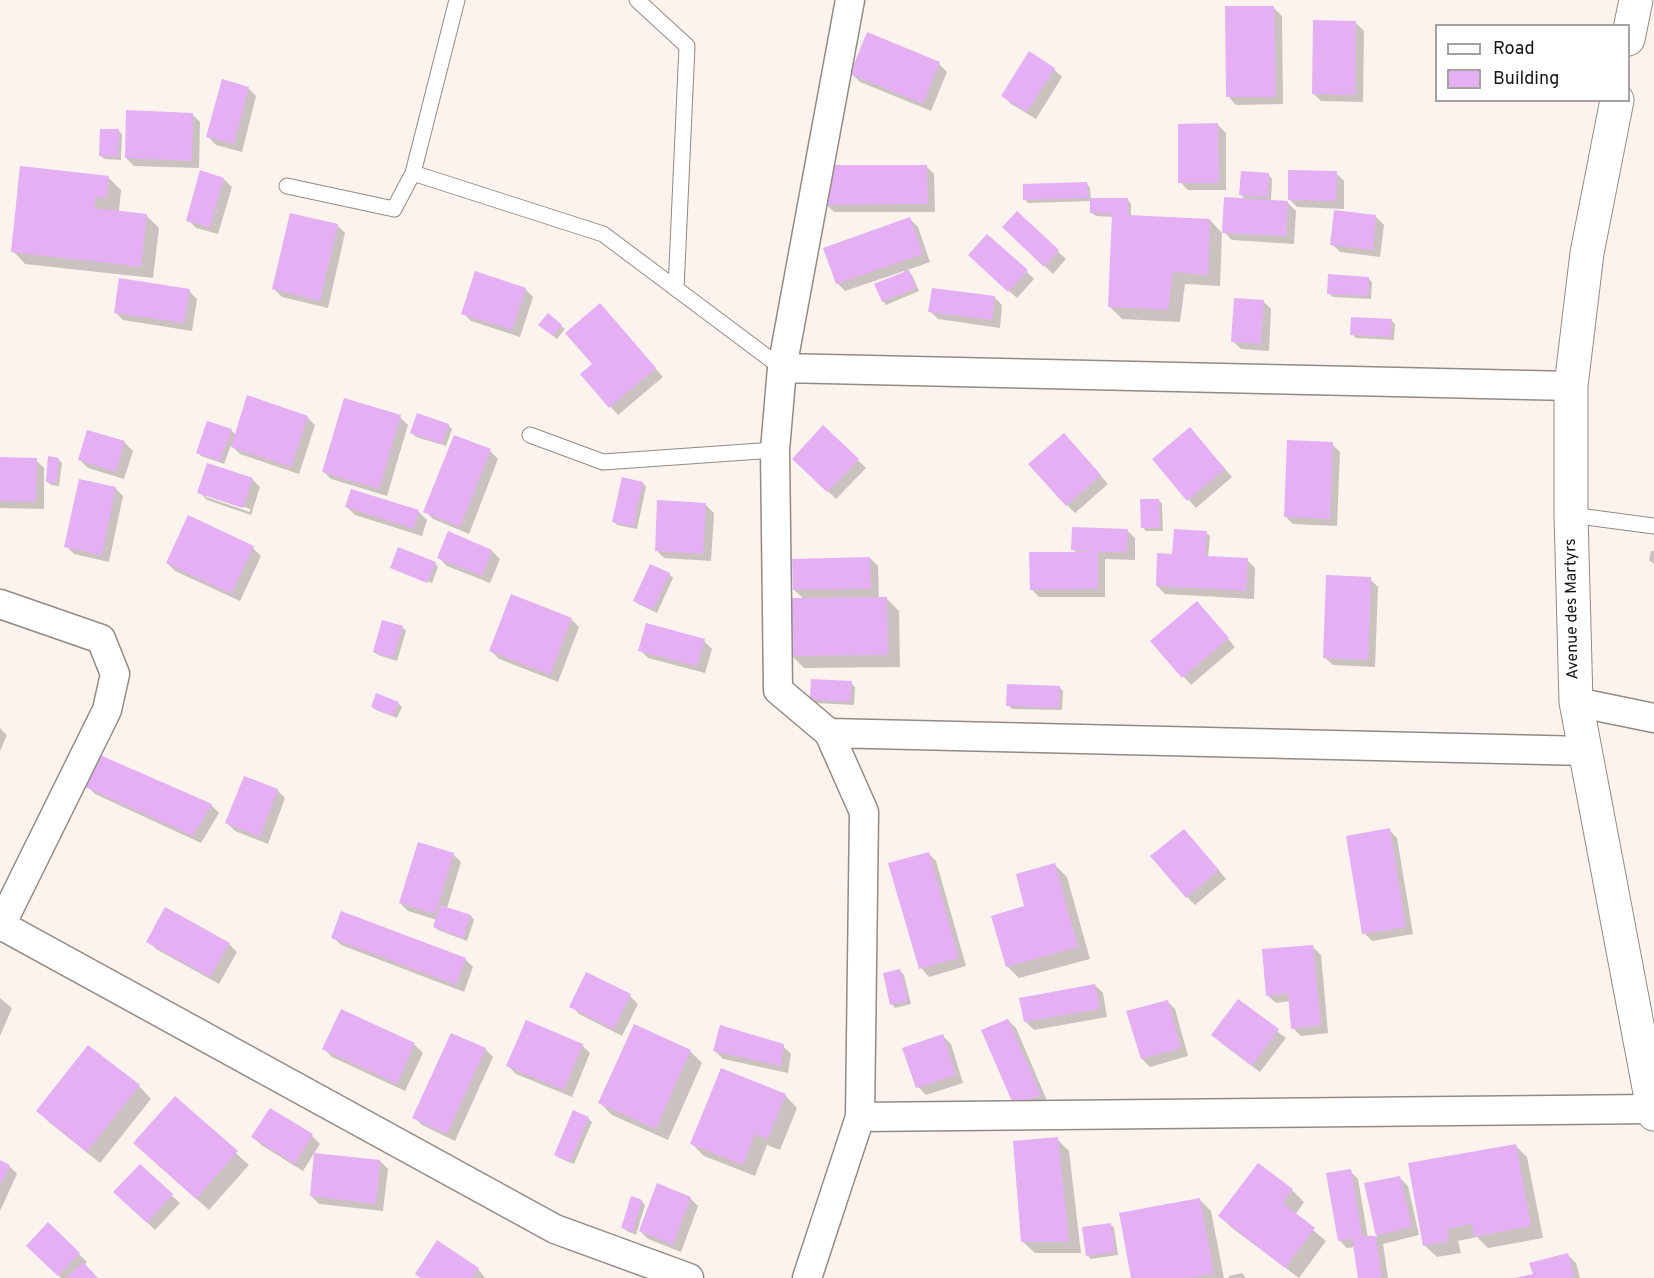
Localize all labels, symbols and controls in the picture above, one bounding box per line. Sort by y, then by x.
legend [1435,24,1630,102]
text: Road [1493,38,1535,61]
text: Building [1493,68,1559,91]
street label: Avenue des Martyrs [1562,538,1584,680]

